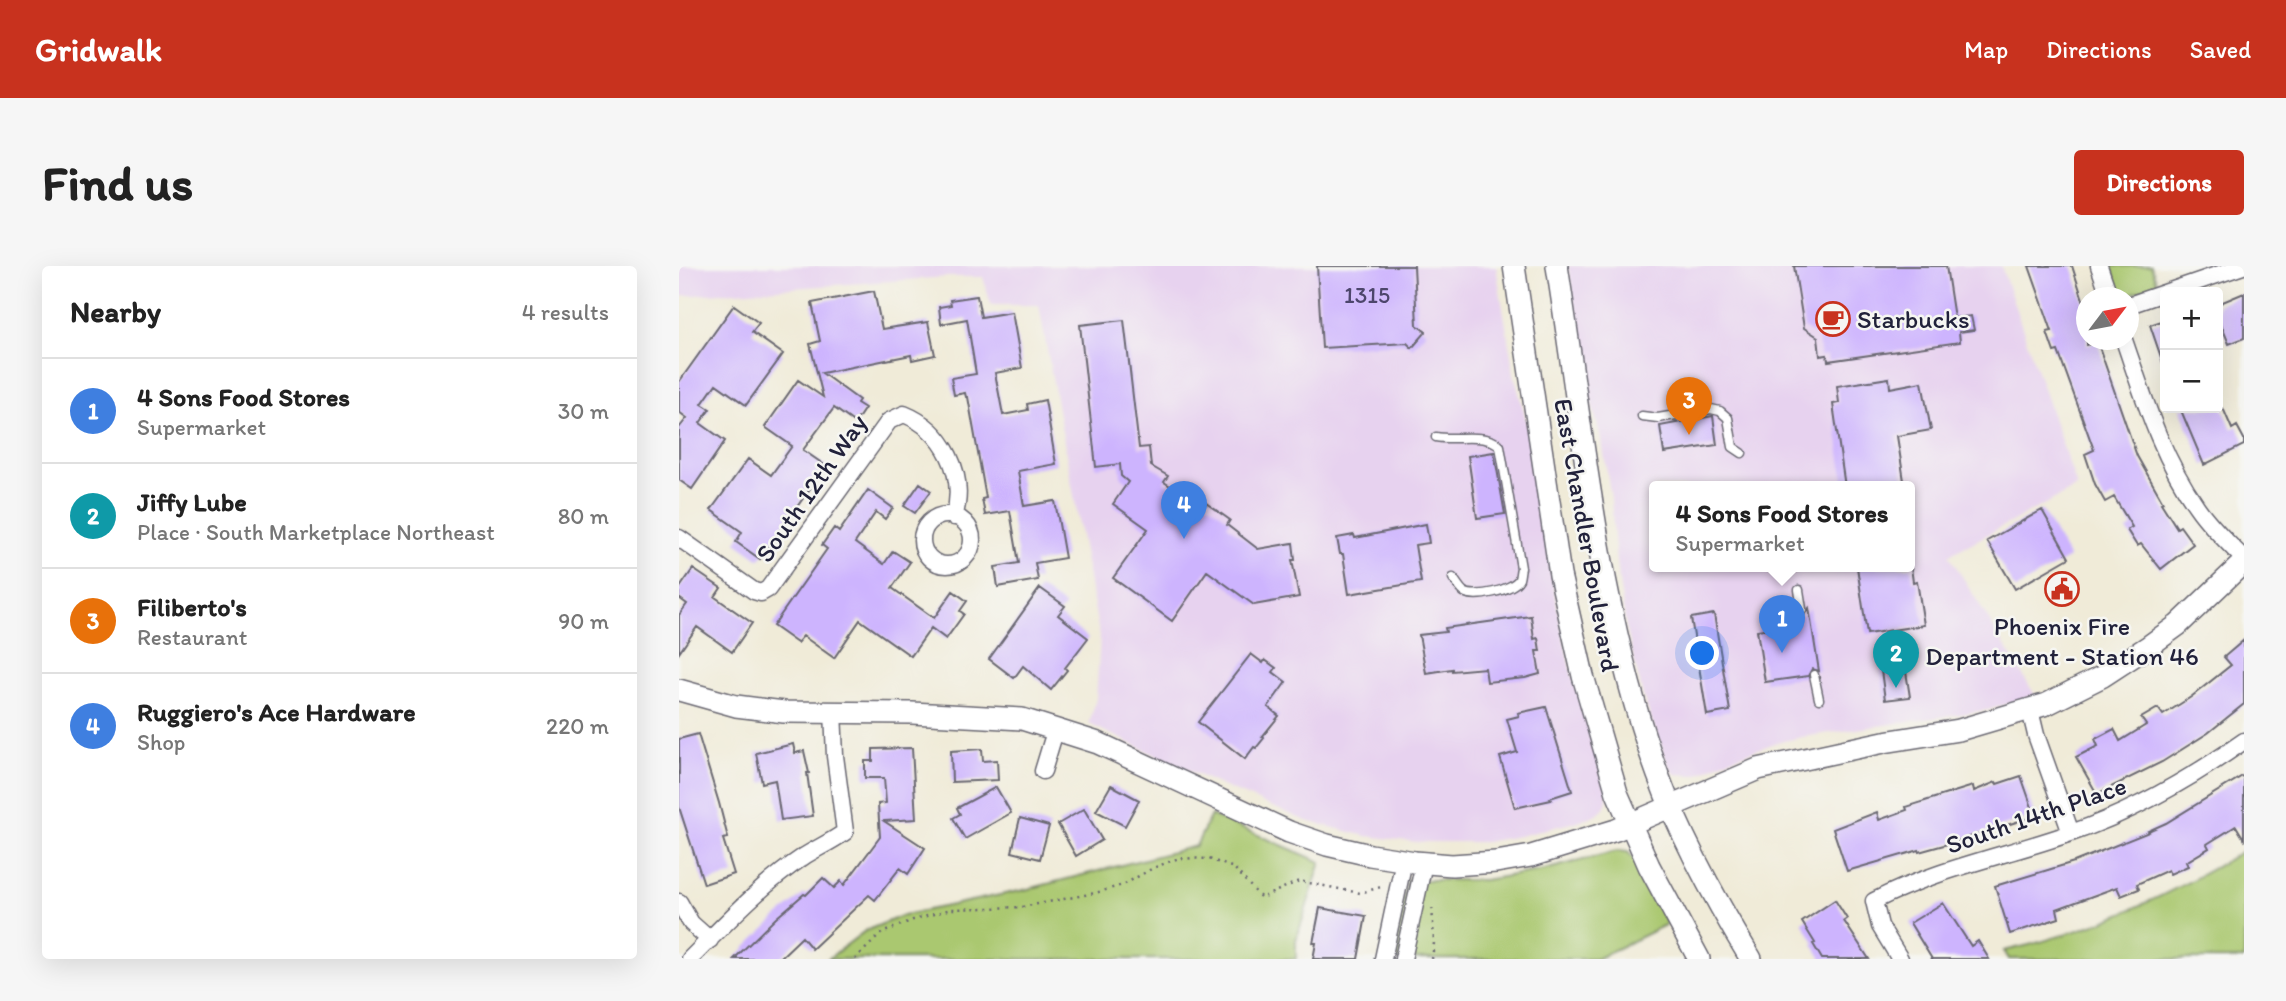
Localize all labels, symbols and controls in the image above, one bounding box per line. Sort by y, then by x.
text: Gridwalk [35,30,162,69]
text: Map [1964,35,2008,64]
text: Directions [2046,35,2152,64]
text: Saved [2190,35,2251,64]
button: Directions [2074,150,2244,215]
text: Find us [42,153,193,212]
house number: 1315 [1344,281,1390,309]
north arrow [2076,287,2139,350]
map controls [2160,287,2223,413]
button: + [2160,287,2223,350]
text: Nearby [70,293,161,330]
text: 4 results [522,298,609,326]
cafe icon: Starbucks [1814,300,1852,338]
place label: Starbucks [1857,303,1970,335]
button: − [2160,350,2223,413]
pin: 3 [1666,377,1712,435]
text: 4 Sons Food Stores [137,381,350,413]
street label: East Chandler Boulevard [1547,396,1627,674]
text: 1 [88,397,98,425]
text: 30 m [558,397,609,425]
street label: South 12th Way [748,408,874,568]
text: Supermarket [137,413,266,441]
pin: 4 [1161,481,1207,539]
popup [1649,481,1915,572]
text: Jiffy Lube [137,486,247,518]
text: 4 Sons Food Stores [1676,497,1888,529]
text: 2 [87,502,99,530]
text: 80 m [558,502,609,530]
text: Place · South Marketplace Northeast [137,518,495,546]
text: Supermarket [1676,529,1805,557]
public building icon: Phoenix Fire Department - Station 46 [2043,570,2081,608]
text: Filiberto's [137,591,247,623]
pin: 1 [1759,595,1805,653]
text: 3 [87,607,99,635]
text: 90 m [558,607,609,635]
place label: Phoenix Fire Department - Station 46 [1925,610,2199,672]
text: Restaurant [137,623,247,651]
pin: 2 [1873,630,1919,688]
your location [1685,636,1719,670]
text: Ruggiero's Ace Hardware [137,696,416,728]
text: 4 [86,712,100,740]
text: 220 m [546,712,609,740]
text: Shop [137,728,185,756]
street label: South 14th Place [1942,769,2130,861]

